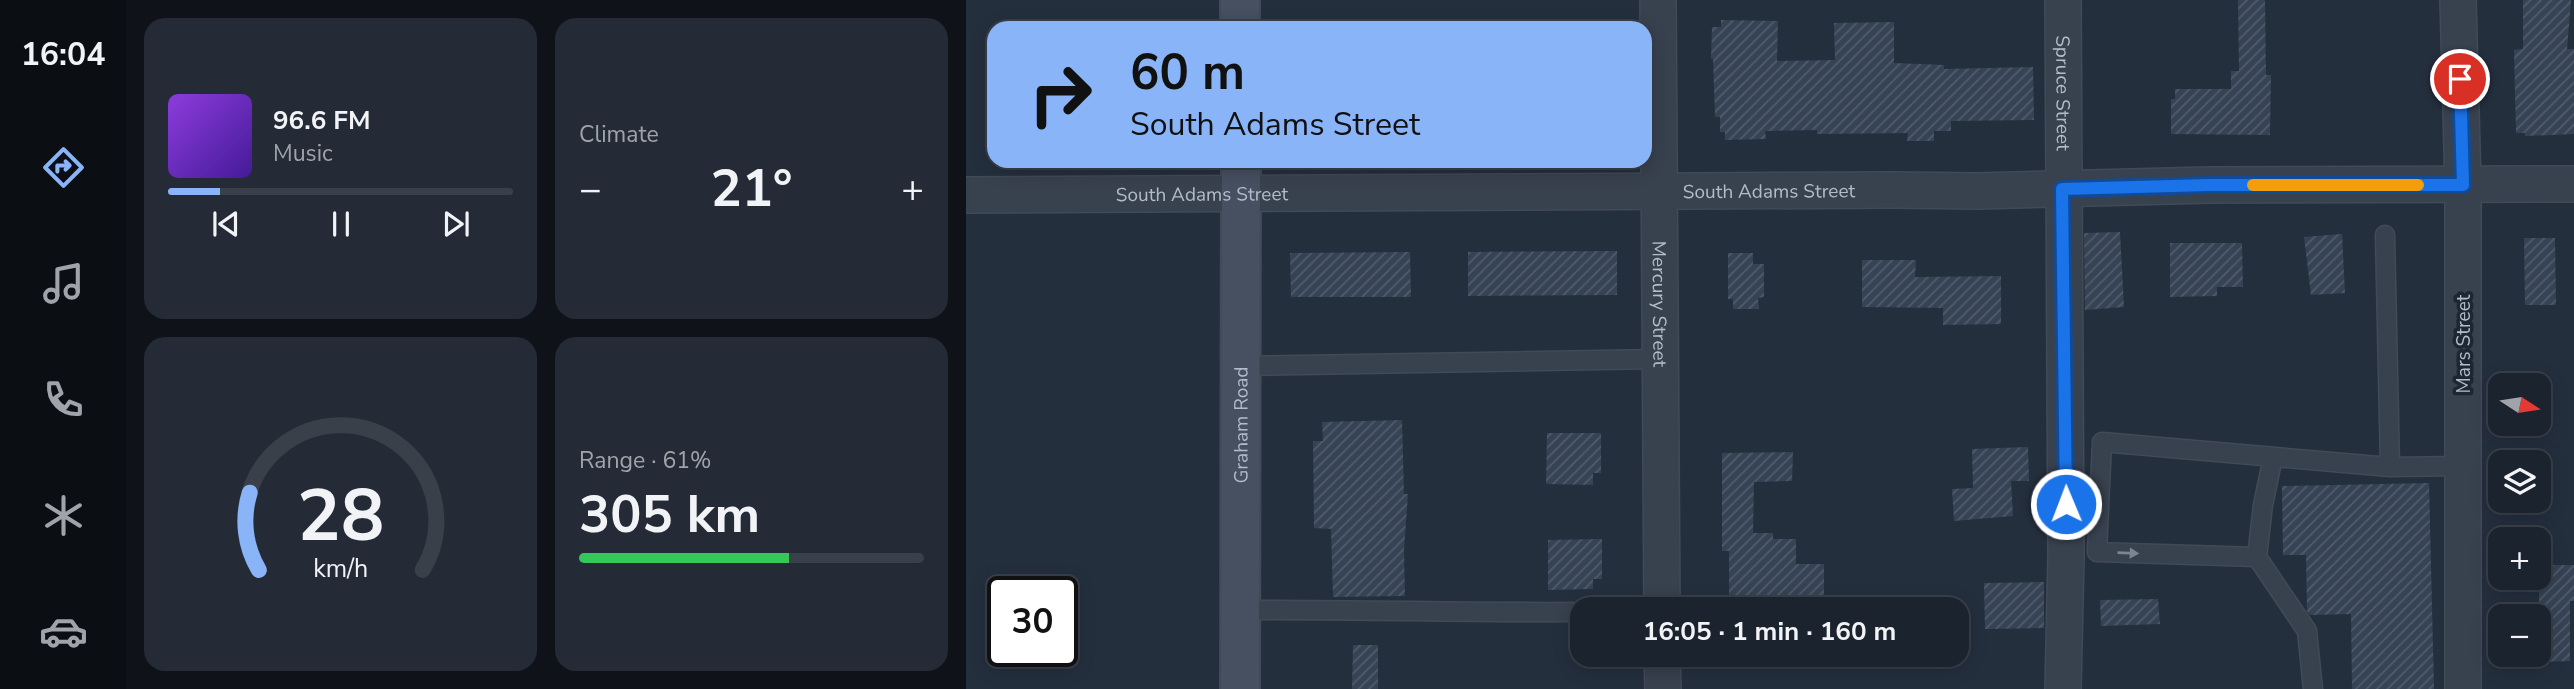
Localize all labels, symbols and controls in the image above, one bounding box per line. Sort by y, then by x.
text: 16:04 [21,33,105,76]
street label: Spruce Street [2049,35,2076,151]
text: 60 m [1130,39,1245,106]
icon: right [1015,49,1106,140]
pin [2430,49,2490,109]
icon: arrive [2441,60,2479,98]
text: 96.6 FM [273,103,370,138]
text: South Adams Street [1130,103,1420,146]
text: Climate [579,119,659,150]
text: Music [273,138,333,169]
icon: directions [39,143,88,192]
text: 21° [710,153,793,224]
text: − [579,164,602,215]
text: + [901,164,924,215]
street label: South Adams Street [1683,178,1856,205]
street label: South Adams Street [1116,181,1289,208]
icon: previous [207,205,245,243]
icon: pause [322,205,360,243]
icon: next [437,205,475,243]
street label: Mercury Street [1646,241,1672,368]
icon: music [39,259,88,308]
street label: Mars Street [2451,294,2477,393]
street label: Graham Road [1228,367,1255,483]
north arrow [2488,373,2552,436]
map controls [2488,373,2551,667]
icon: phone [39,375,88,424]
text: Range · 61% [579,445,711,476]
button: layers [2488,450,2551,513]
text: 28 [297,466,384,566]
position arrow [2029,467,2103,541]
text: 305 km [579,479,760,550]
icon: climate [39,491,88,540]
button: + [2488,527,2551,590]
one-way arrow [2117,548,2139,559]
text: km/h [313,552,368,586]
speed limit sign: 30 [987,576,1078,667]
button: − [2488,604,2551,667]
icon: car [39,607,88,656]
text: 16:05 · 1 min · 160 m [1643,614,1896,649]

